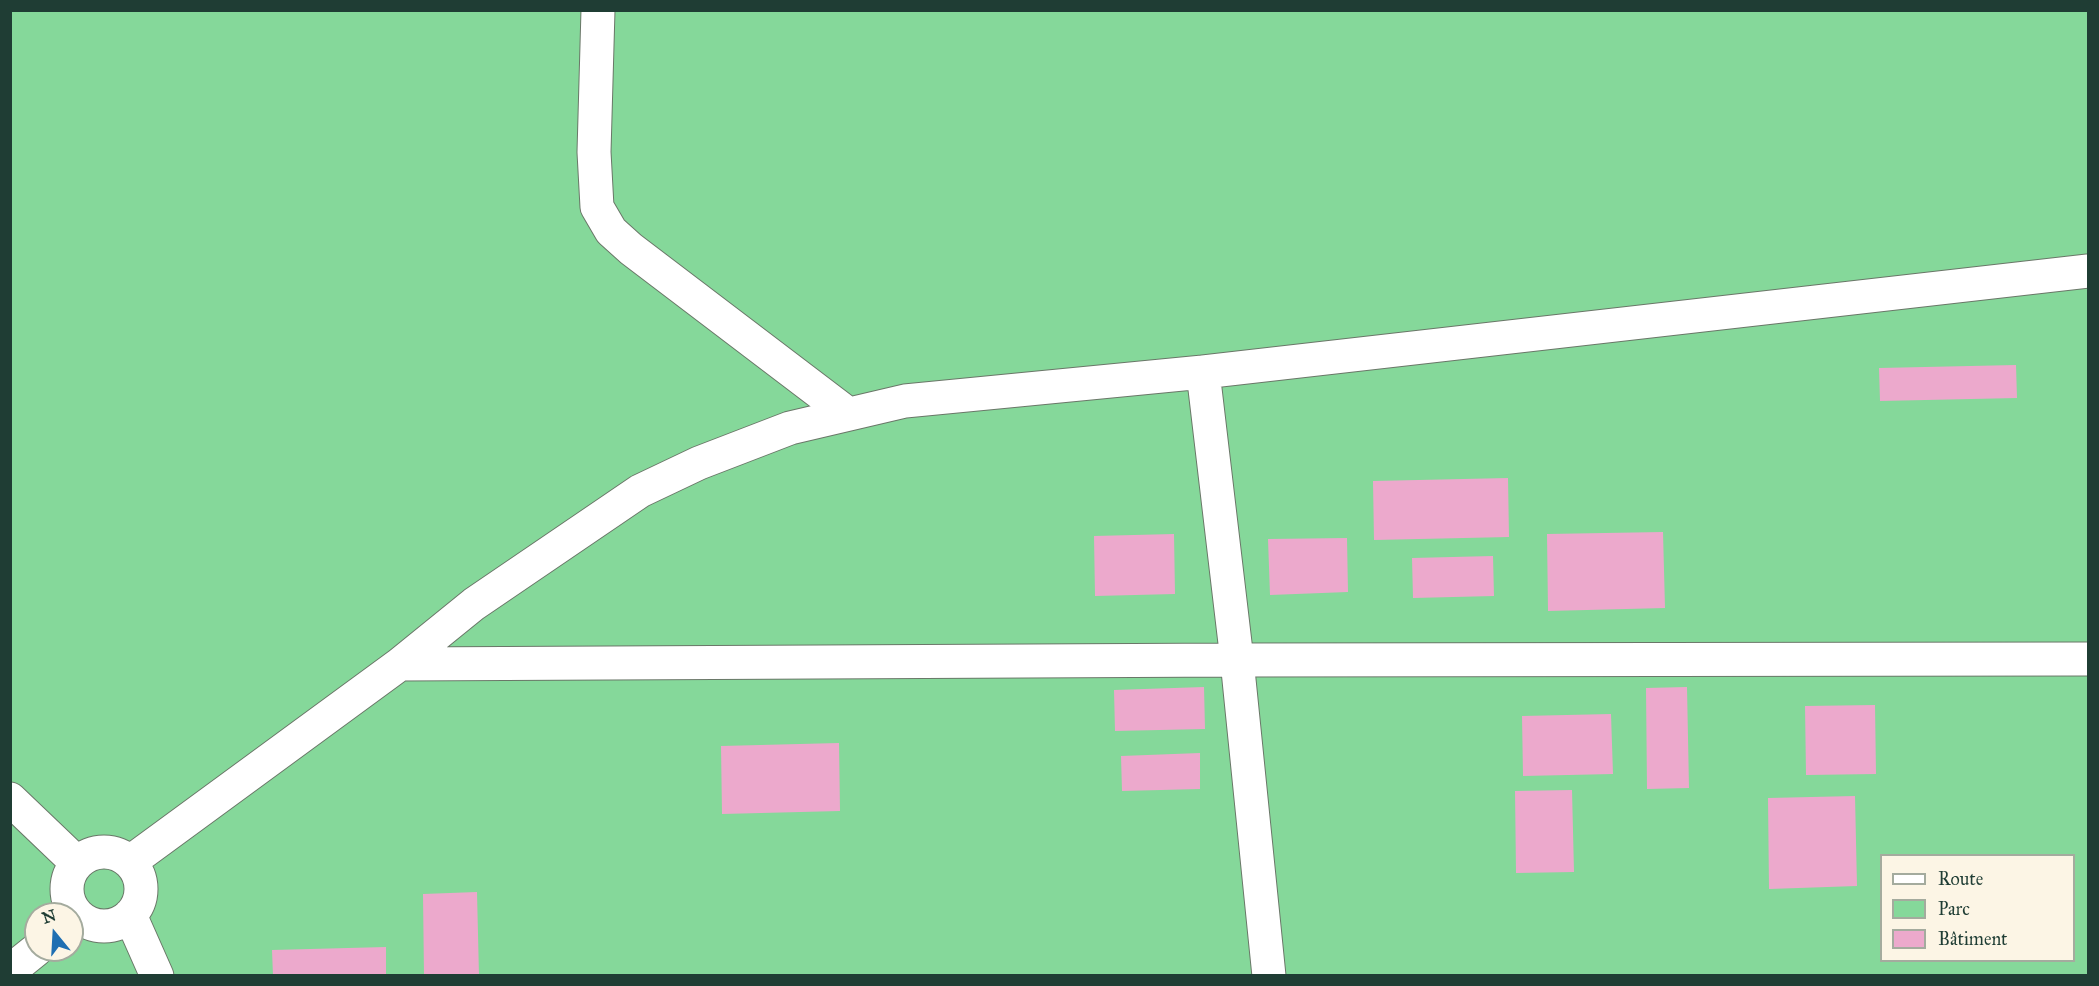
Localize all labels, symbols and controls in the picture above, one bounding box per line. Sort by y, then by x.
legend [1880,854,2075,962]
text: Route [1938,868,1983,890]
text: Parc [1938,898,1970,920]
north arrow [24,902,84,962]
text: N [40,905,58,927]
text: Bâtiment [1938,928,2007,950]

